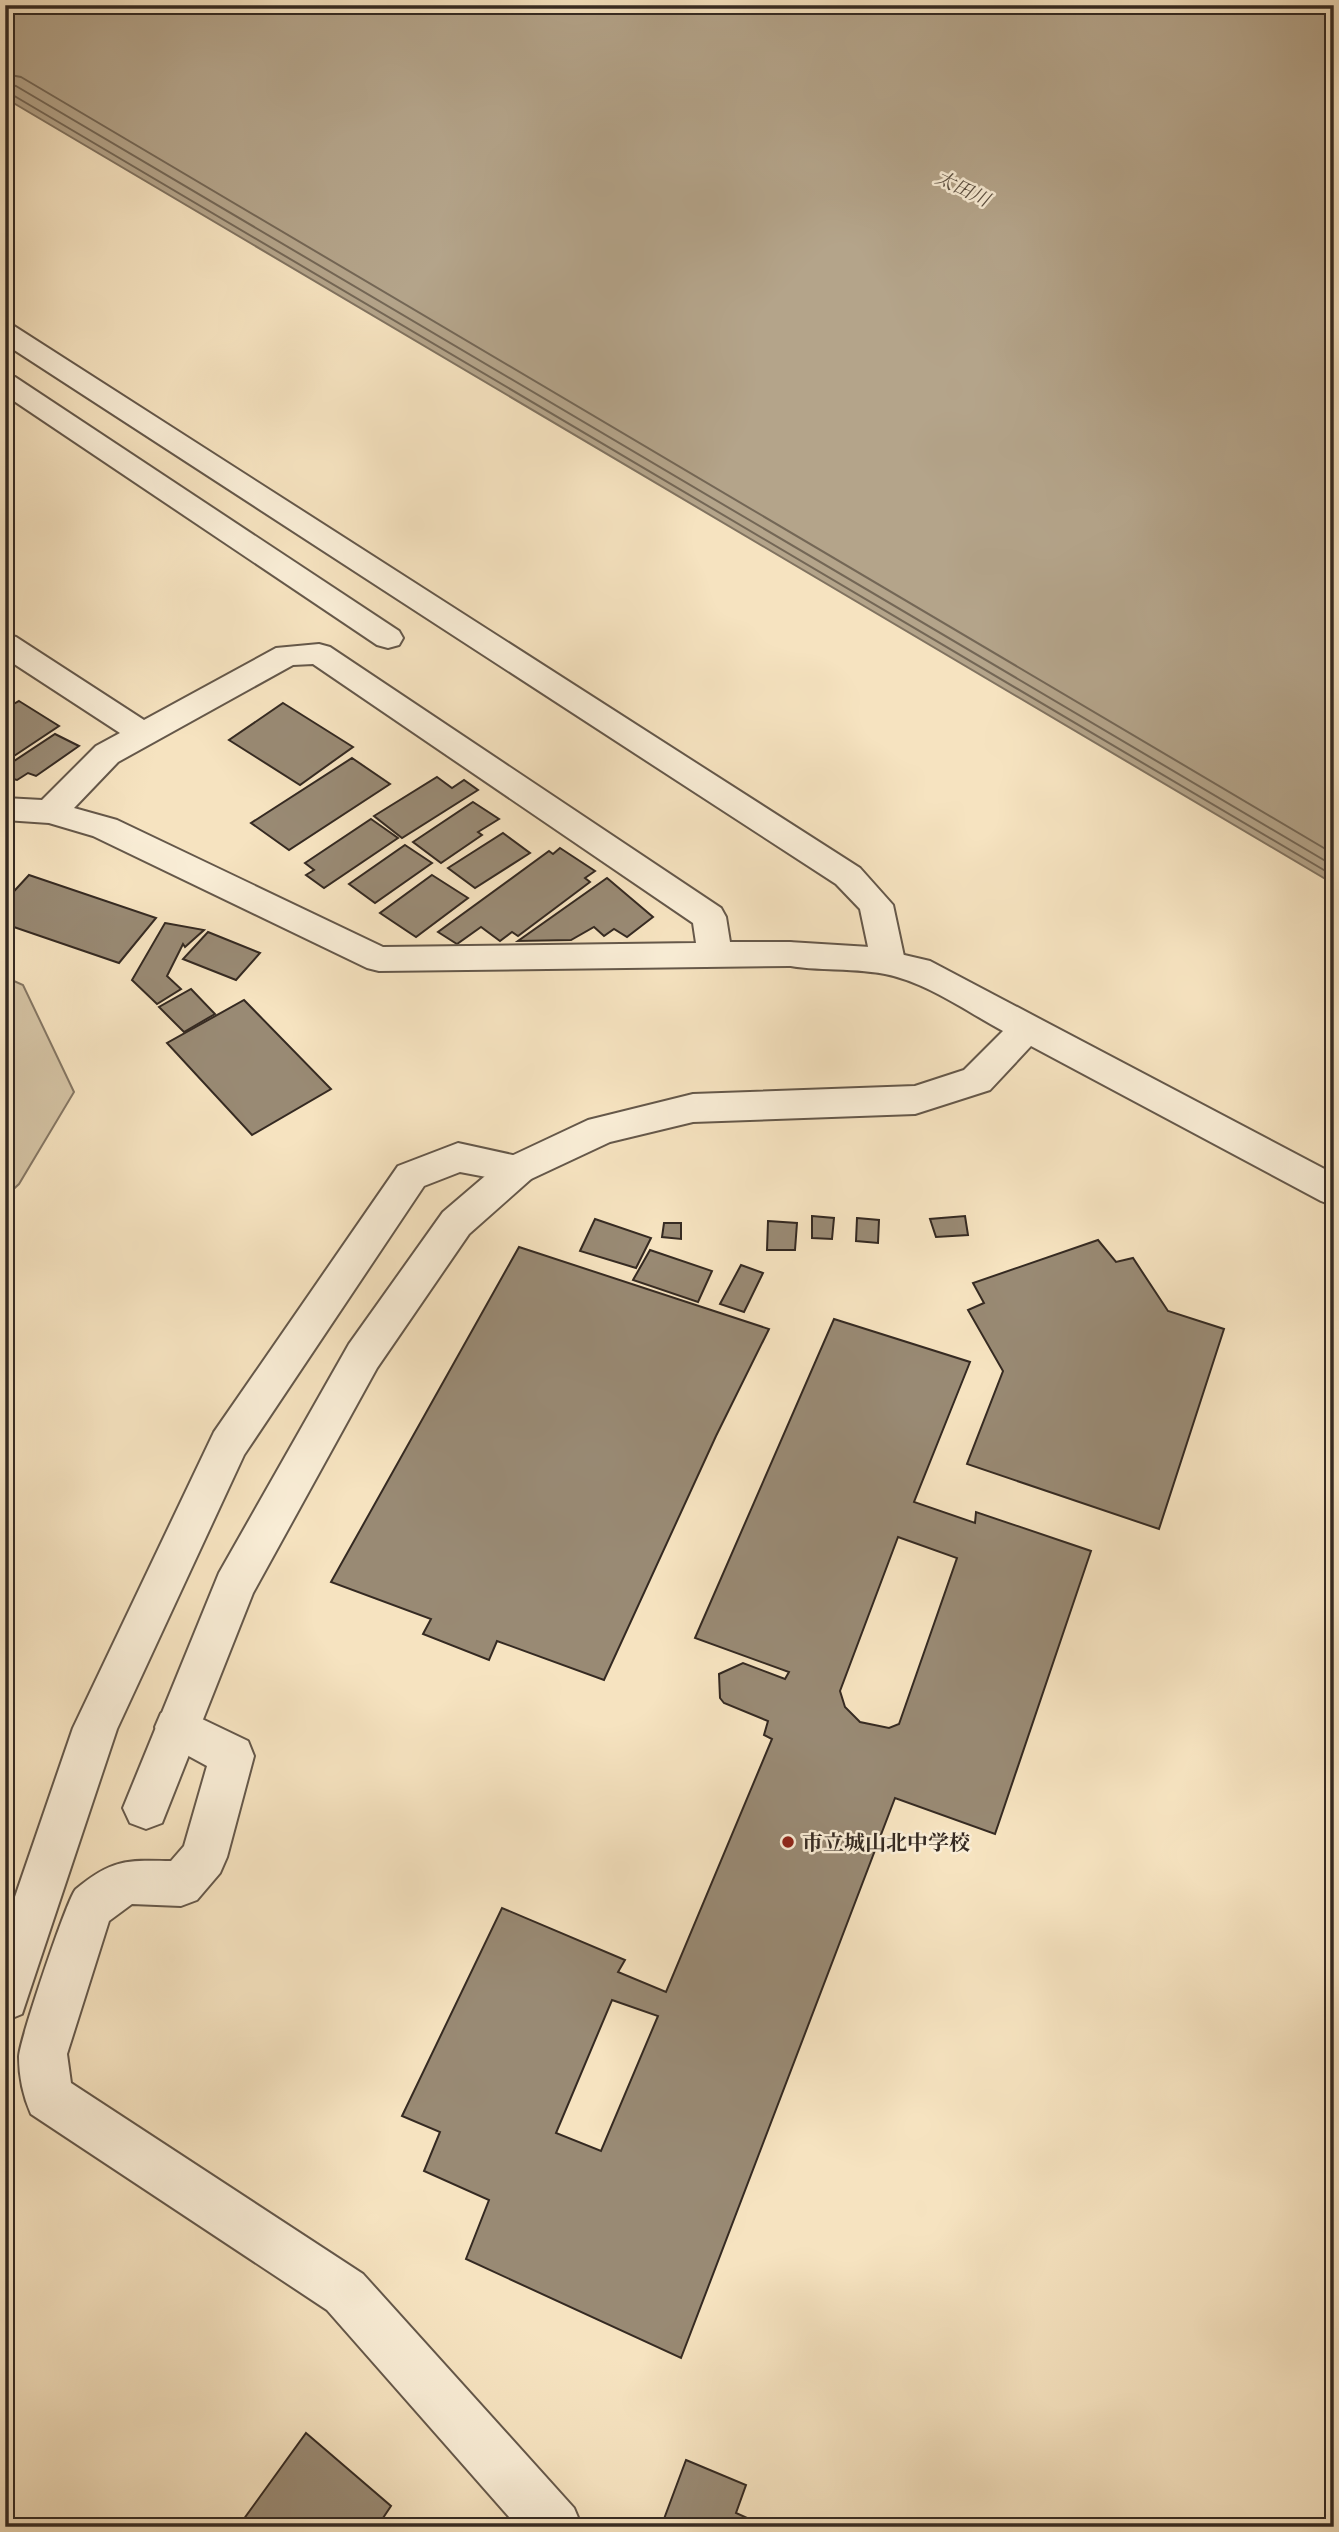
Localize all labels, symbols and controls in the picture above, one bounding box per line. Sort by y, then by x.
water label: 太田川 [931,163,997,214]
place label: 市立城山北中学校 [802,1827,970,1858]
marker: 市立城山北中学校 [780,1834,796,1850]

